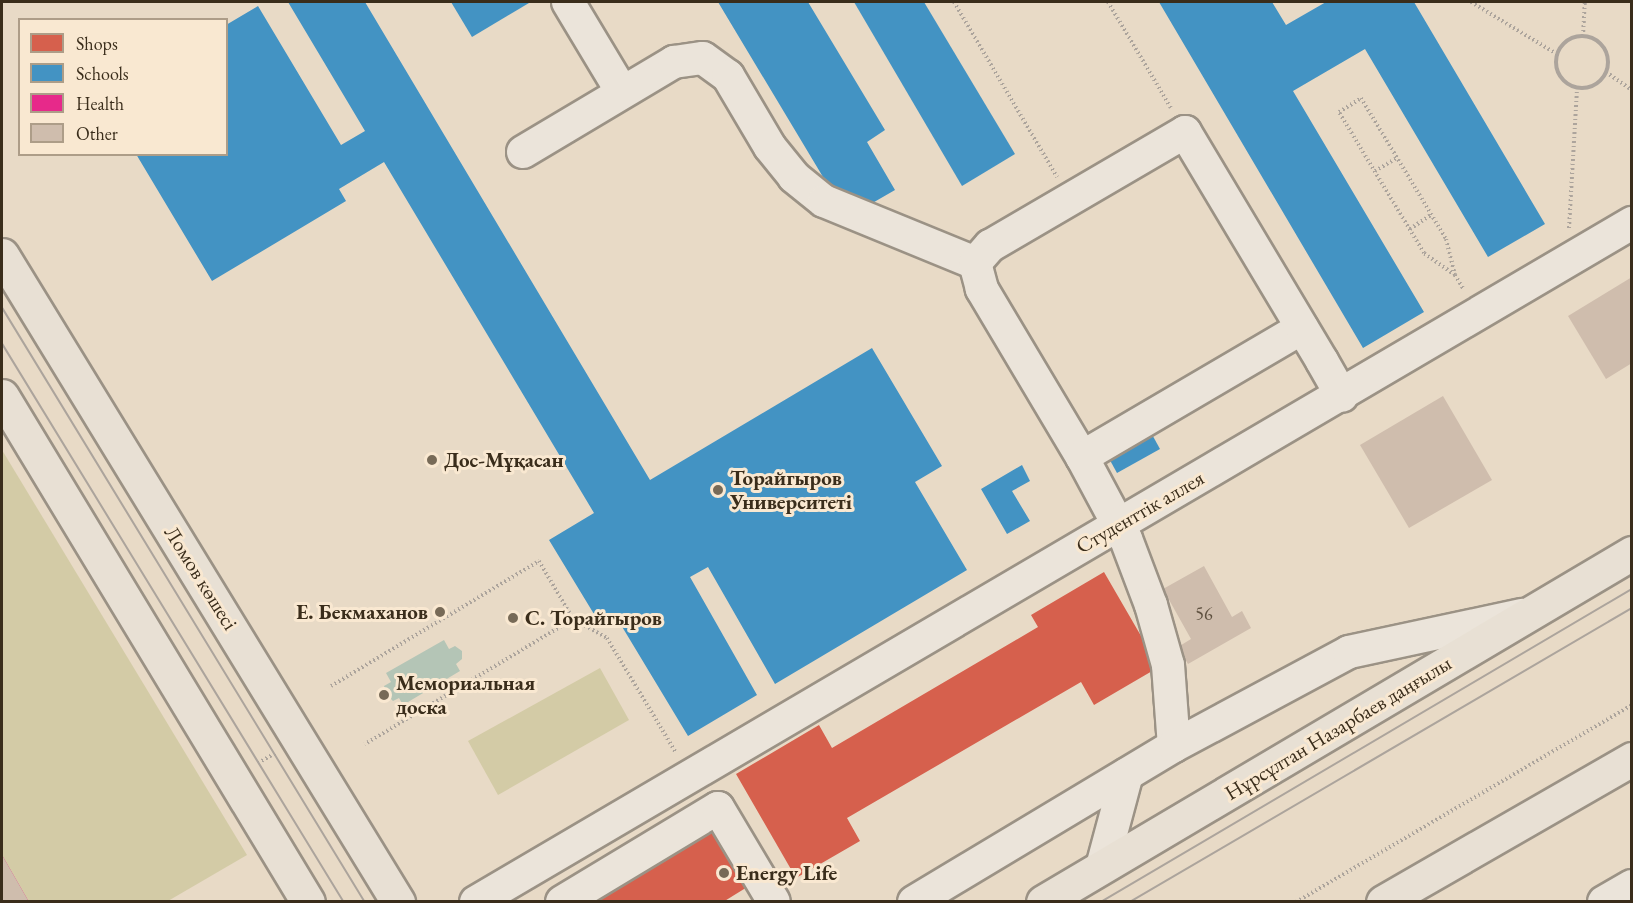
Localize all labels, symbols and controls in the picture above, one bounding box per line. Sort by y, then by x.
legend [18,18,228,156]
text: Shops [76,32,118,55]
text: Schools [76,62,129,85]
text: Health [76,92,124,115]
text: Other [76,122,118,145]
place label: Дос-Мұқасан [444,447,564,473]
marker: Дос-Мұқасан [425,453,439,467]
place label: Торайгыров Университеті [730,465,852,515]
street label: Студенттік аллея [1072,465,1208,559]
marker: Торайгыров Университеті [711,483,725,497]
street label: Ломов көшесі [159,521,243,635]
place label: Е. Бекмаханов [296,599,428,625]
house number: 56 [1195,603,1213,625]
marker: Е. Бекмаханов [433,605,447,619]
place label: С. Торайгыров [525,605,662,631]
marker: С. Торайгыров [506,611,520,625]
street label: Нұрсұлтан Назарбаев даңғылы [1220,650,1456,806]
place label: Мемориальная доска [396,670,535,720]
marker: Мемориальная доска [377,688,391,702]
place label: Energy Life [736,860,837,886]
marker: Energy Life [717,866,731,880]

